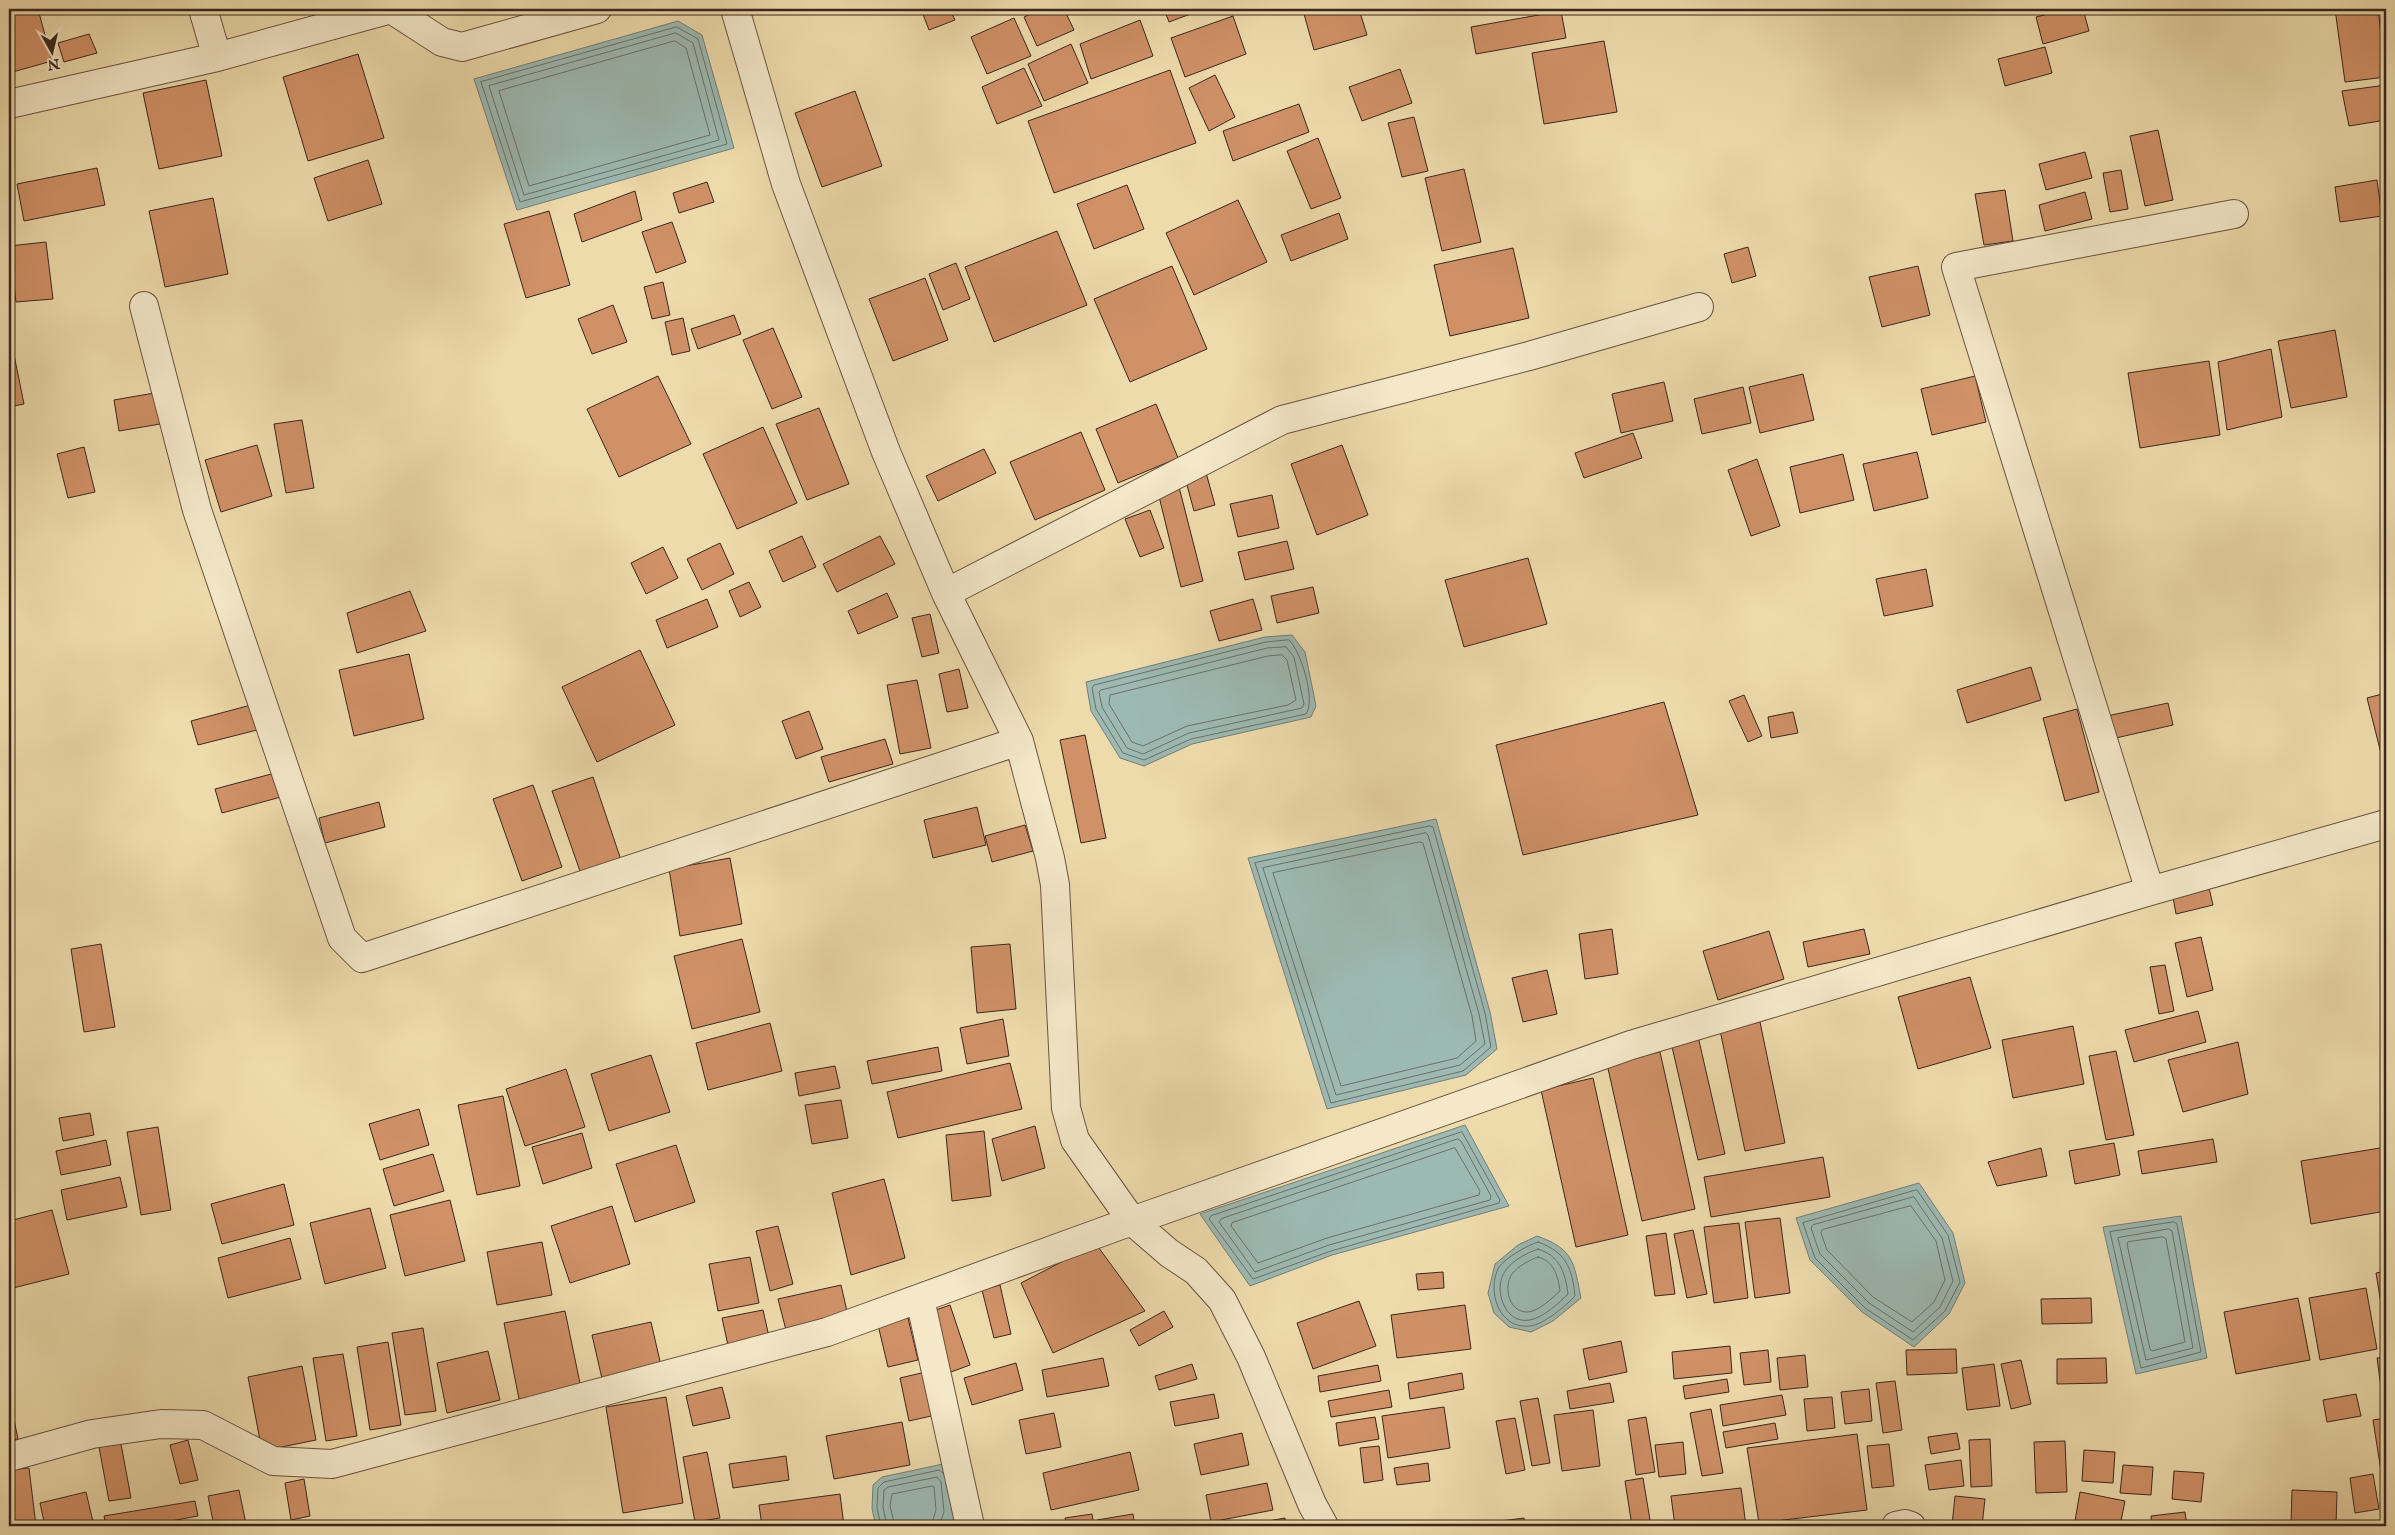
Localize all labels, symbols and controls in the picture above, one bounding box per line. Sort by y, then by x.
north arrow [28,28,78,78]
text: N [46,54,62,74]

